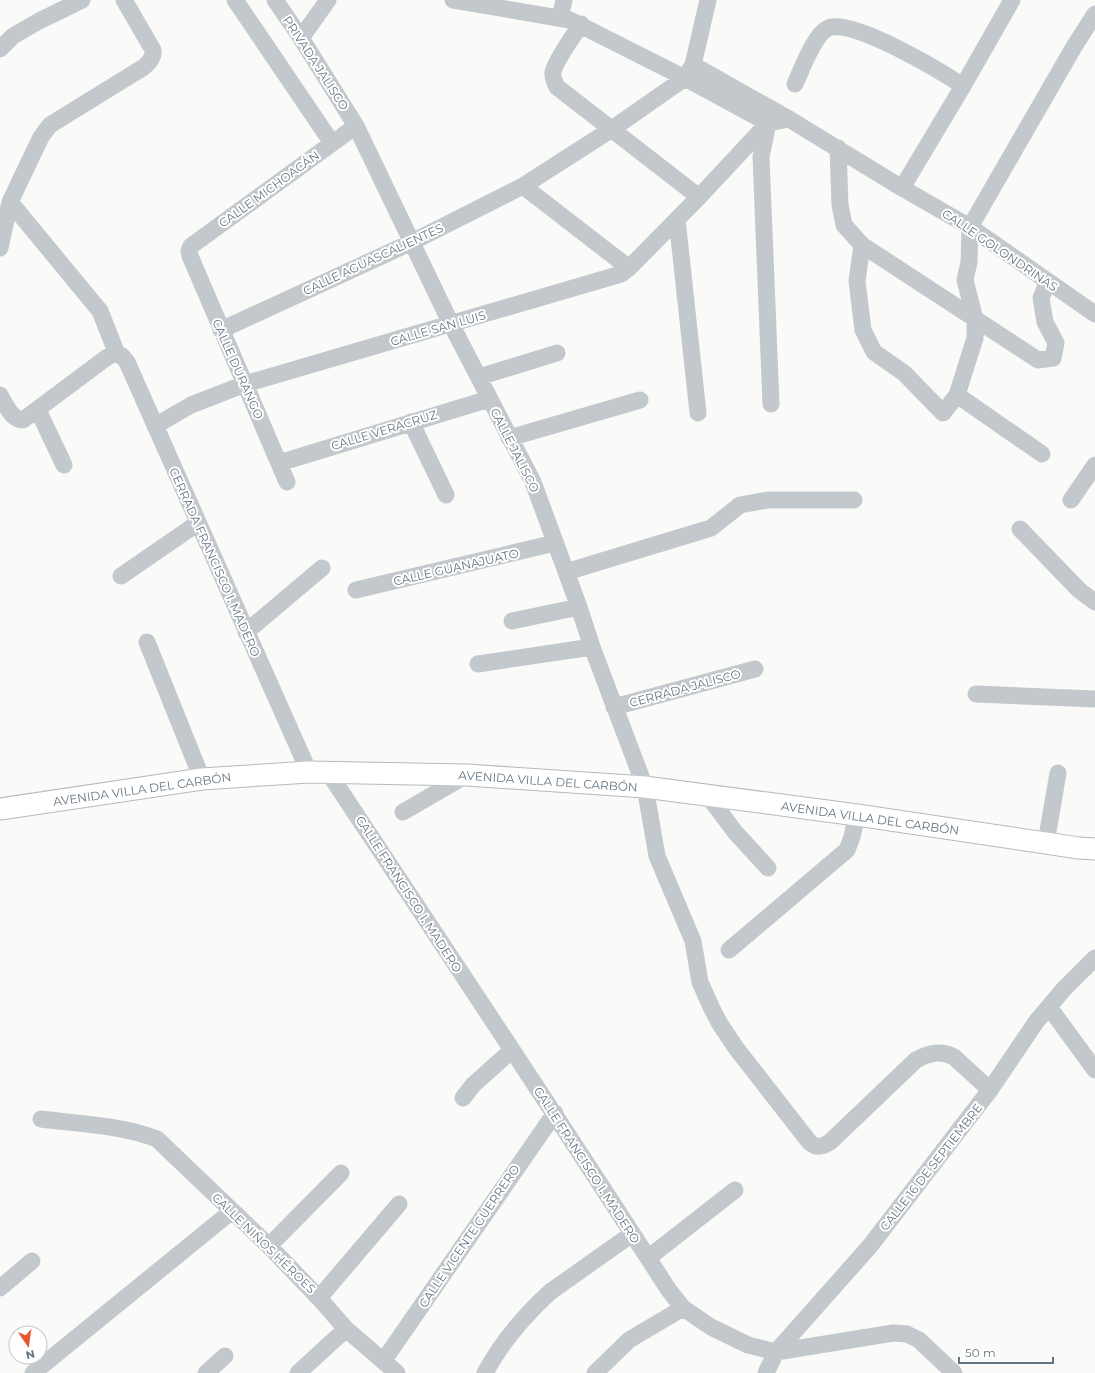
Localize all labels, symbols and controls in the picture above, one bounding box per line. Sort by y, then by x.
street label: PRIVADA JALISCO [280,13,352,113]
street label: CALLE MICHOACÁN [216,147,322,231]
street label: CALLE GOLONDRINAS [939,206,1061,294]
street label: CALLE AGUASCALIENTES [301,220,445,298]
street label: CALLE SAN LUIS [389,307,487,349]
street label: CALLE DURANGO [209,317,267,421]
street label: CALLE JALISCO [487,405,543,495]
street label: CALLE VERACRUZ [329,407,439,453]
street label: CERRADA FRANCISCO I. MADERO [166,465,264,659]
street label: CALLE GUANAJUATO [392,545,520,589]
street label: CERRADA JALISCO [628,666,742,710]
street label: AVENIDA VILLA DEL CARBÓN [458,767,638,795]
street label: AVENIDA VILLA DEL CARBÓN [52,769,232,809]
street label: AVENIDA VILLA DEL CARBÓN [780,798,960,838]
street label: CALLE FRANCISCO I. MADERO [353,813,465,975]
street label: CALLE FRANCISCO I. MADERO [531,1084,643,1246]
street label: CALLE 16 DE SEPTIEMBRE [877,1100,985,1234]
street label: CALLE VICENTE GUERRERO [415,1162,523,1310]
street label: CALLE NIÑOS HÉROES [209,1190,319,1296]
north arrow [8,1325,48,1365]
scale bar [959,1339,1053,1365]
text: 50 m [965,1345,996,1360]
text: N [24,1347,36,1363]

